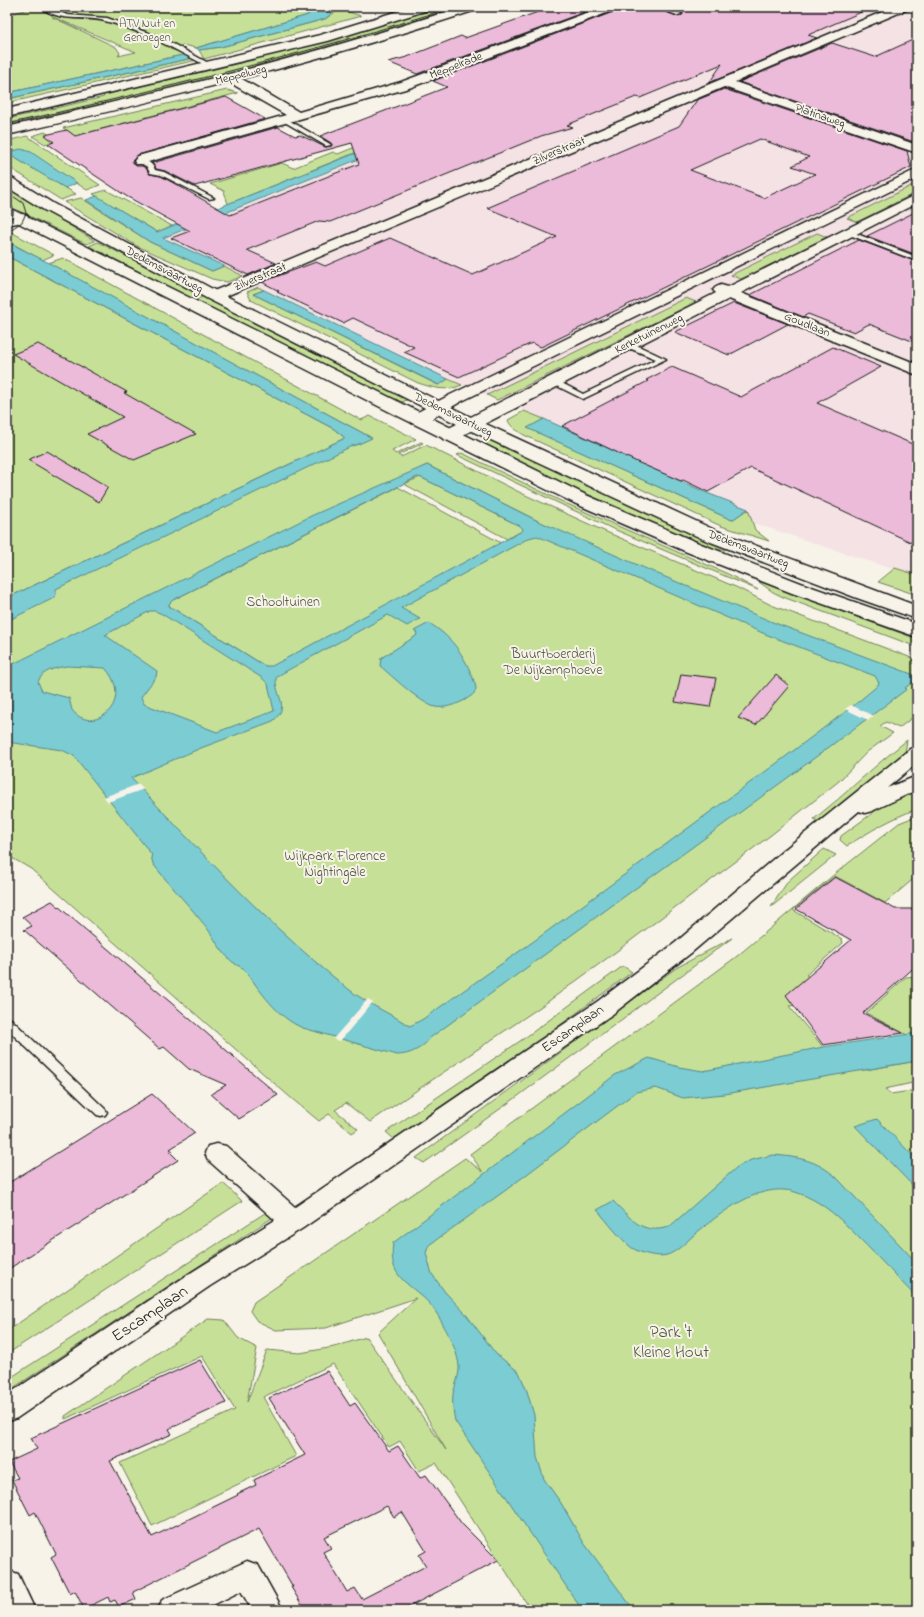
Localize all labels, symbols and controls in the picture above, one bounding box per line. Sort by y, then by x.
park label: ATV Nut en Genoegen [119,15,175,48]
street label: Meppelrade [427,47,486,84]
street label: Meppelweg [214,60,269,91]
street label: Platinaweg [792,99,847,134]
street label: Zilverstraat [530,132,588,170]
street label: Dedemsvaartweg [121,241,206,299]
street label: Zilverstraat [231,258,289,296]
street label: Goudlaan [781,308,833,342]
street label: Kerketuinenweg [612,309,687,360]
street label: Dedemsvaartweg [409,388,495,443]
street label: Dedemsvaartweg [703,525,791,574]
park label: Schooltuinen [246,592,320,613]
park label: Buurtboerderij De Nijkamphoeve [503,644,603,681]
park label: Wijkpark Florence Nightingale [285,846,386,884]
street label: Escamplaan [538,1000,609,1058]
street label: Escamplaan [107,1279,193,1349]
park label: Park 't Kleine Hout [633,1320,709,1365]

